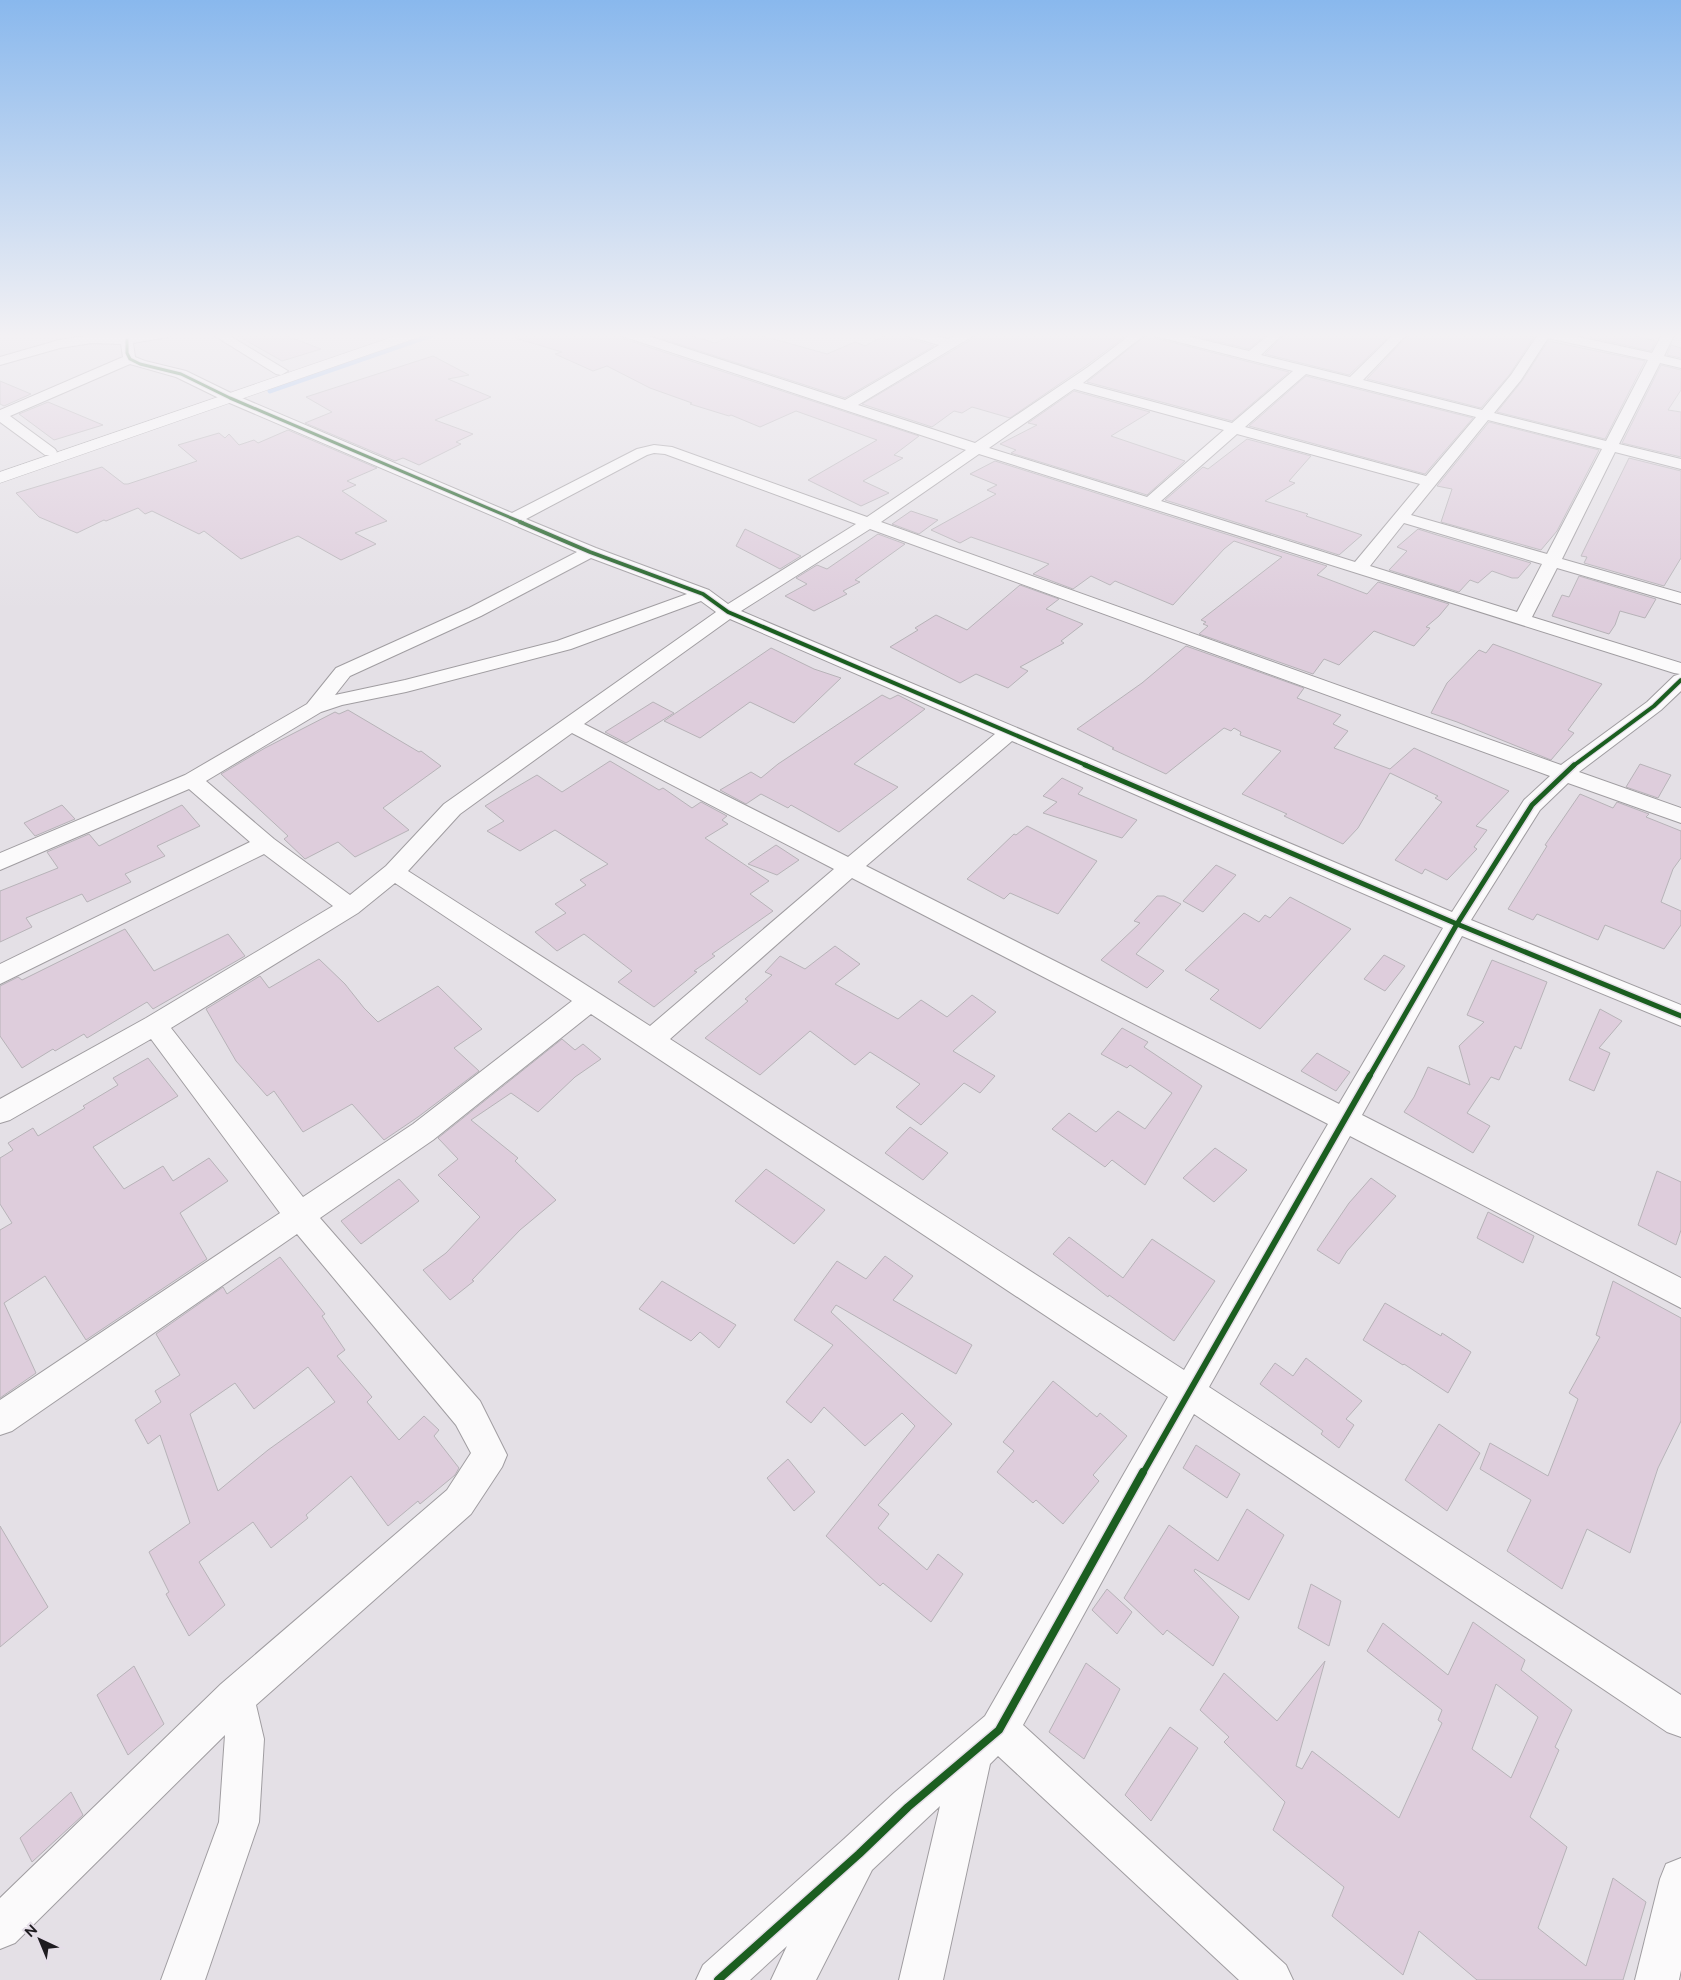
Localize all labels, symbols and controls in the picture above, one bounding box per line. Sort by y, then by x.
north arrow [15,1915,65,1965]
text: N [22,1921,40,1940]

